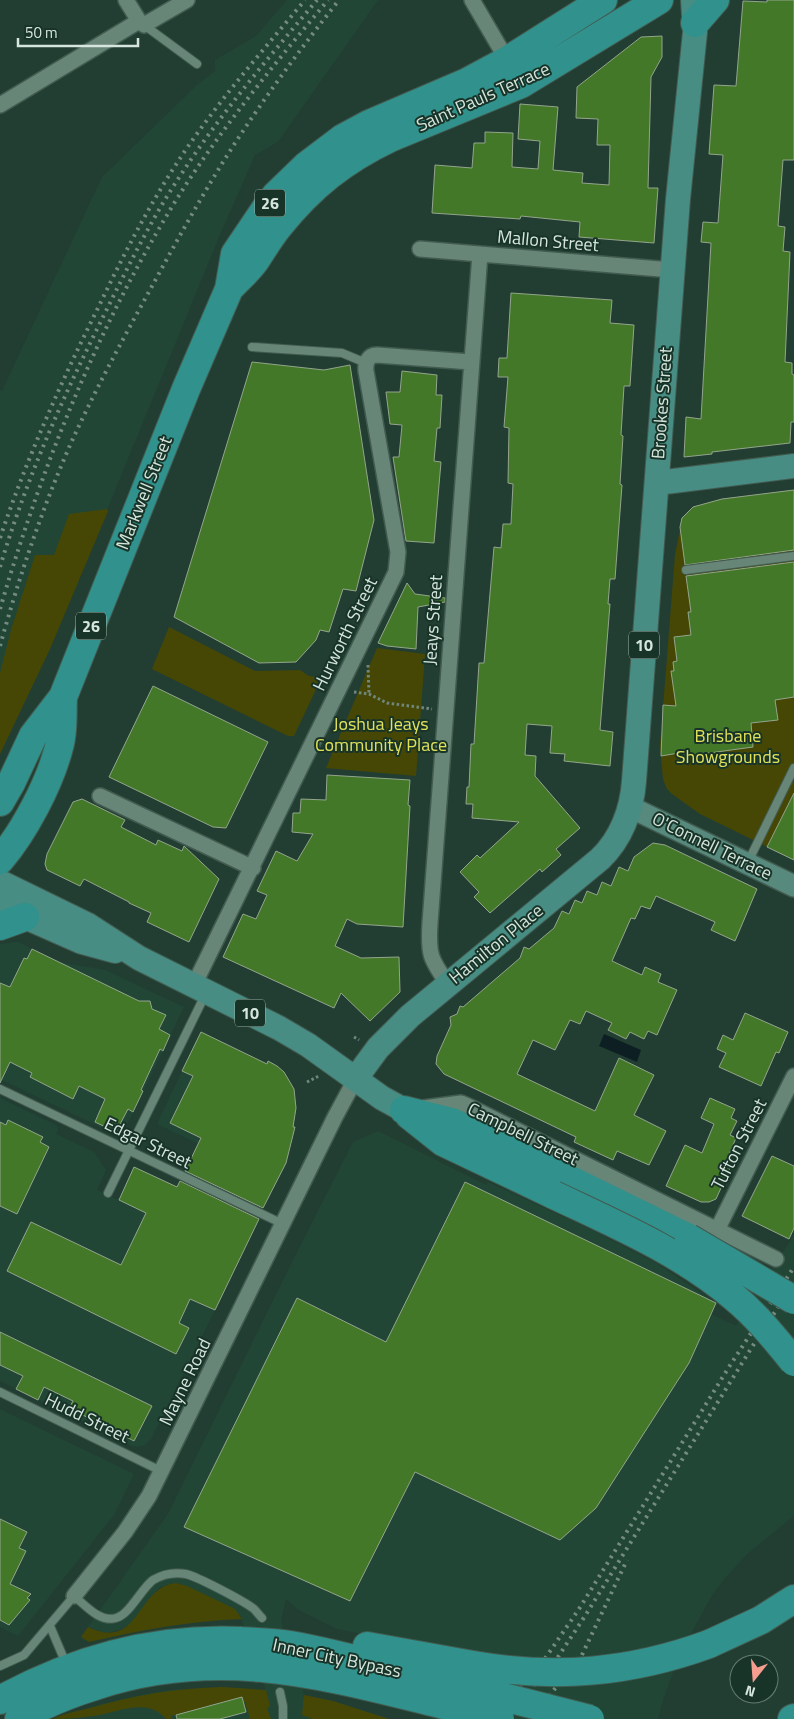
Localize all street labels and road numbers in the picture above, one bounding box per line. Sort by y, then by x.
street label: Saint Pauls Terrace [412,55,554,138]
road number: 26 [255,190,285,217]
street label: Mallon Street [496,223,601,258]
street label: Brookes Street [644,345,679,460]
street label: Markwell Street [108,431,179,554]
street label: Hurworth Street [305,572,384,695]
street label: Jeays Street [416,573,449,666]
road number: 26 [76,612,106,640]
road number: 10 [629,632,659,658]
street label: O'Connell Terrace [648,805,777,886]
street label: Hamilton Place [443,897,549,990]
road number: 10 [235,1000,265,1026]
street label: Tufton Street [704,1093,773,1194]
street label: Campbell Street [463,1095,584,1172]
street label: Edgar Street [100,1110,197,1176]
street label: Mayne Road [152,1333,217,1430]
street label: Hudd Street [40,1385,135,1450]
street label: Inner City Bypass [270,1631,404,1684]

